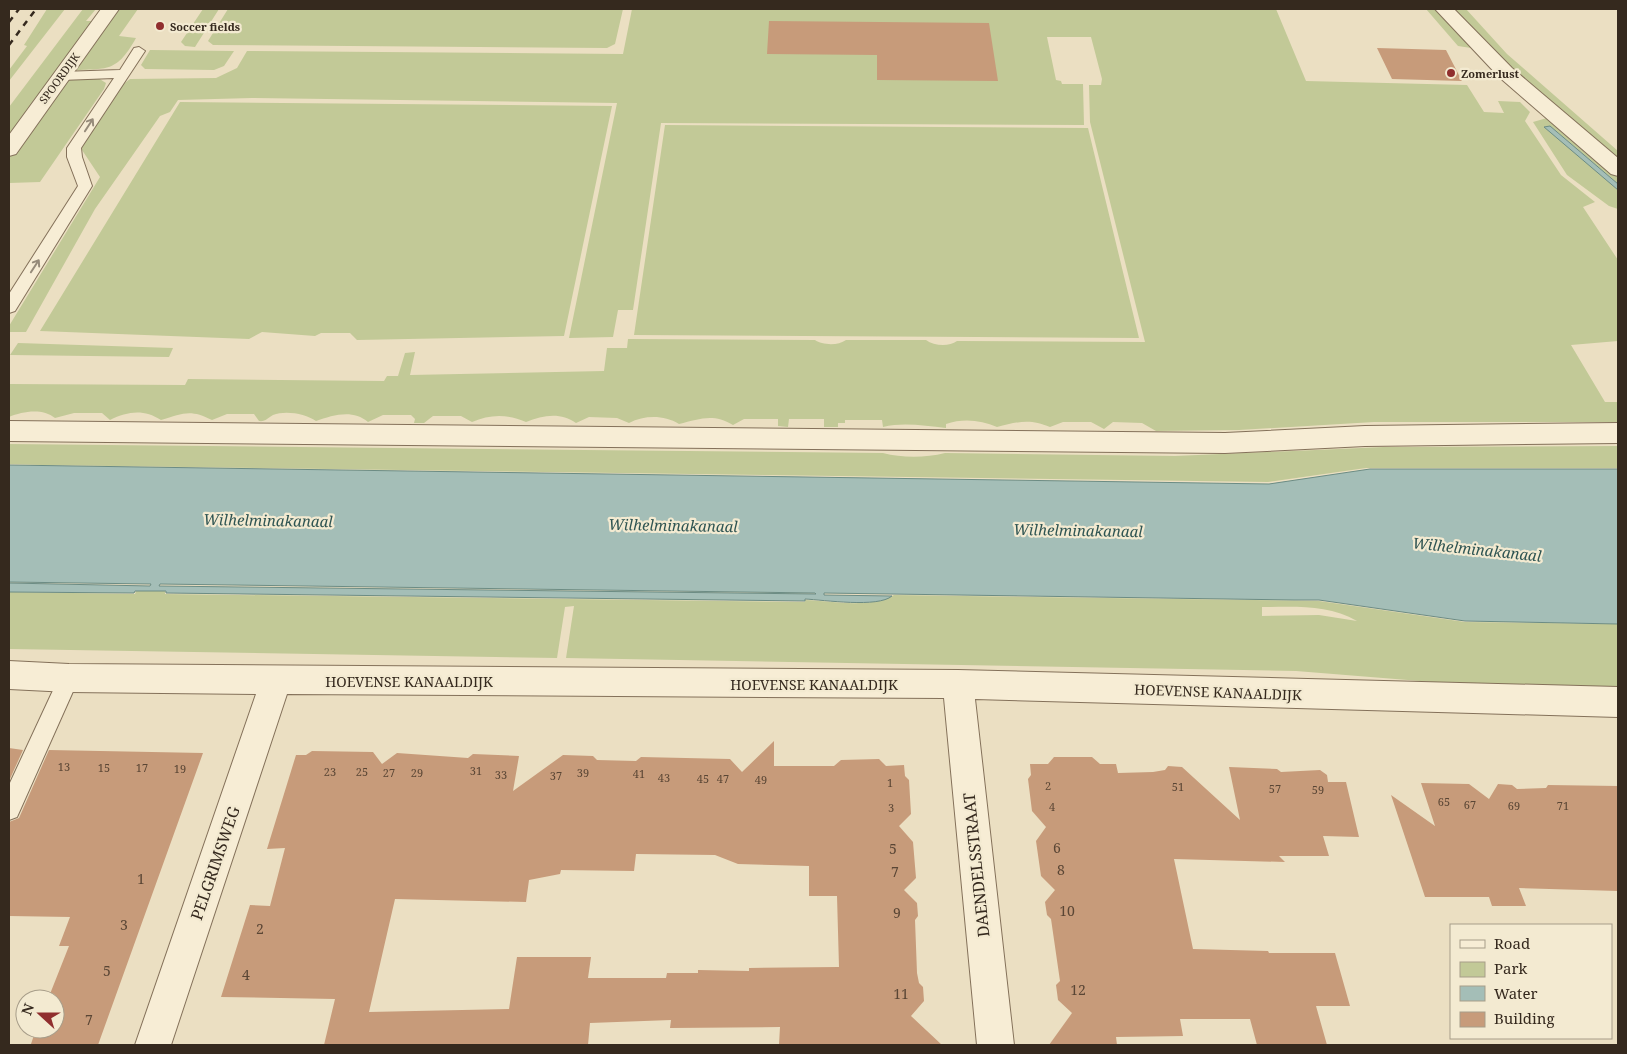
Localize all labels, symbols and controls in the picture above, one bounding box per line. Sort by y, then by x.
place label: Soccer fields [170,19,240,34]
marker: Soccer fields [154,20,166,32]
street label: SPOORDIJK [35,49,83,107]
place label: Zomerlust [1461,66,1519,81]
marker: Zomerlust [1445,67,1457,79]
one-way arrow [84,118,94,132]
one-way arrow [30,259,40,273]
water label: Wilhelminakanaal [203,509,333,531]
water label: Wilhelminakanaal [608,514,738,536]
water label: Wilhelminakanaal [1013,519,1143,541]
water label: Wilhelminakanaal [1412,532,1543,566]
street label: HOEVENSE KANAALDIJK [325,672,493,691]
street label: HOEVENSE KANAALDIJK [730,675,898,694]
street label: HOEVENSE KANAALDIJK [1134,680,1302,704]
house number: 13 [58,759,70,774]
house number: 15 [98,760,110,775]
house number: 17 [136,760,148,775]
house number: 19 [174,761,186,776]
house number: 31 [470,763,482,778]
house number: 23 [324,764,336,779]
house number: 25 [356,764,368,779]
house number: 27 [383,765,395,780]
house number: 29 [411,765,423,780]
house number: 39 [577,765,589,780]
house number: 41 [633,766,645,781]
house number: 33 [495,767,507,782]
house number: 37 [550,768,562,783]
house number: 43 [658,770,670,785]
house number: 45 [697,771,709,786]
house number: 47 [717,771,729,786]
house number: 49 [755,772,767,787]
house number: 1 [887,775,893,790]
house number: 2 [1045,778,1051,793]
house number: 51 [1172,779,1184,794]
house number: 57 [1269,781,1281,796]
house number: 59 [1312,782,1324,797]
street label: DAENDELSSTRAAT [957,791,995,938]
house number: 65 [1438,794,1450,809]
house number: 67 [1464,797,1476,812]
house number: 69 [1508,798,1520,813]
house number: 71 [1557,798,1569,813]
house number: 4 [1049,799,1055,814]
house number: 3 [888,800,894,815]
street label: PELGRIMSWEG [185,803,245,923]
house number: 6 [1053,838,1061,857]
house number: 5 [889,839,897,858]
house number: 8 [1057,860,1065,879]
house number: 7 [891,862,899,881]
house number: 1 [137,869,145,888]
house number: 10 [1059,901,1075,920]
house number: 9 [893,903,901,922]
house number: 3 [120,915,128,934]
house number: 2 [256,919,264,938]
legend [1450,924,1612,1039]
text: Road [1494,933,1530,953]
text: Park [1494,958,1528,978]
house number: 5 [103,961,111,980]
house number: 4 [242,965,250,984]
house number: 12 [1070,980,1086,999]
text: Water [1494,983,1537,1003]
house number: 11 [893,984,909,1003]
north arrow [15,989,65,1039]
text: N [17,1001,38,1018]
text: Building [1494,1008,1555,1028]
house number: 7 [85,1010,93,1029]

